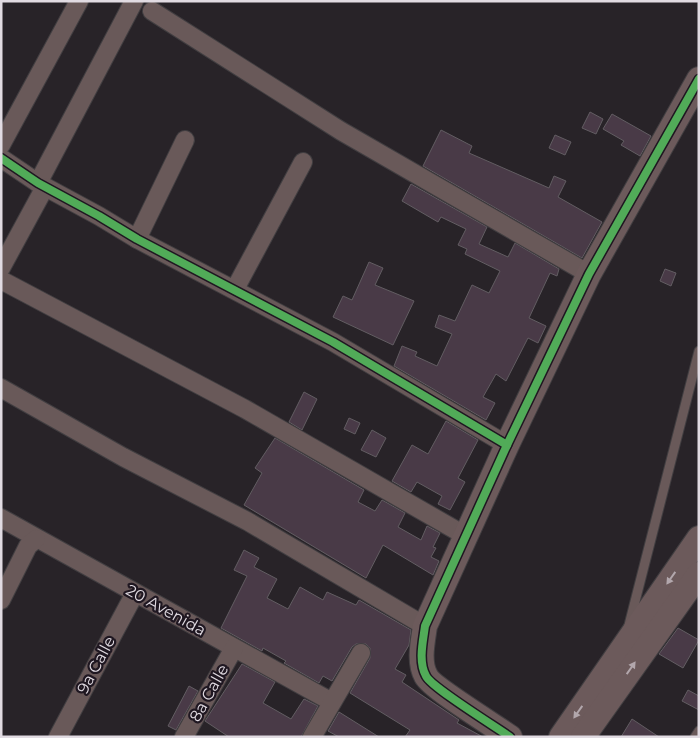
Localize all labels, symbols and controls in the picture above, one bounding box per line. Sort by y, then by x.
one-way arrow [666,572,676,585]
street label: 20 Avenida [123,580,209,640]
street label: 9a Calle [73,633,119,697]
street label: 8a Calle [185,661,233,725]
one-way arrow [626,662,636,675]
one-way arrow [573,705,583,719]

